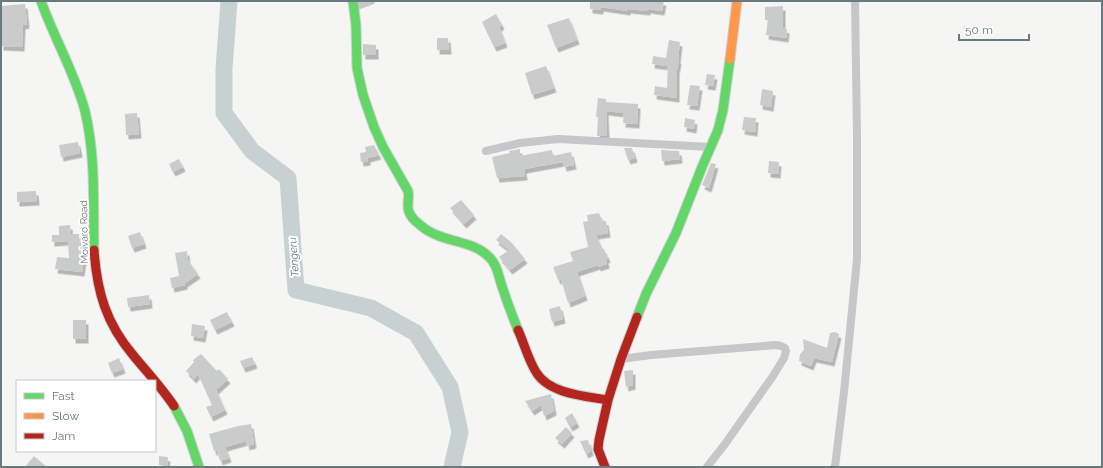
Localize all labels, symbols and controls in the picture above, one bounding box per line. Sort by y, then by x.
scale bar [959,16,1029,42]
text: 50 m [965,23,993,37]
street label: Moivaro Road [78,200,90,264]
water label: Tengeru [286,237,302,277]
legend [16,380,156,452]
text: Fast [52,389,75,403]
text: Slow [52,409,79,423]
text: Jam [52,429,75,443]

